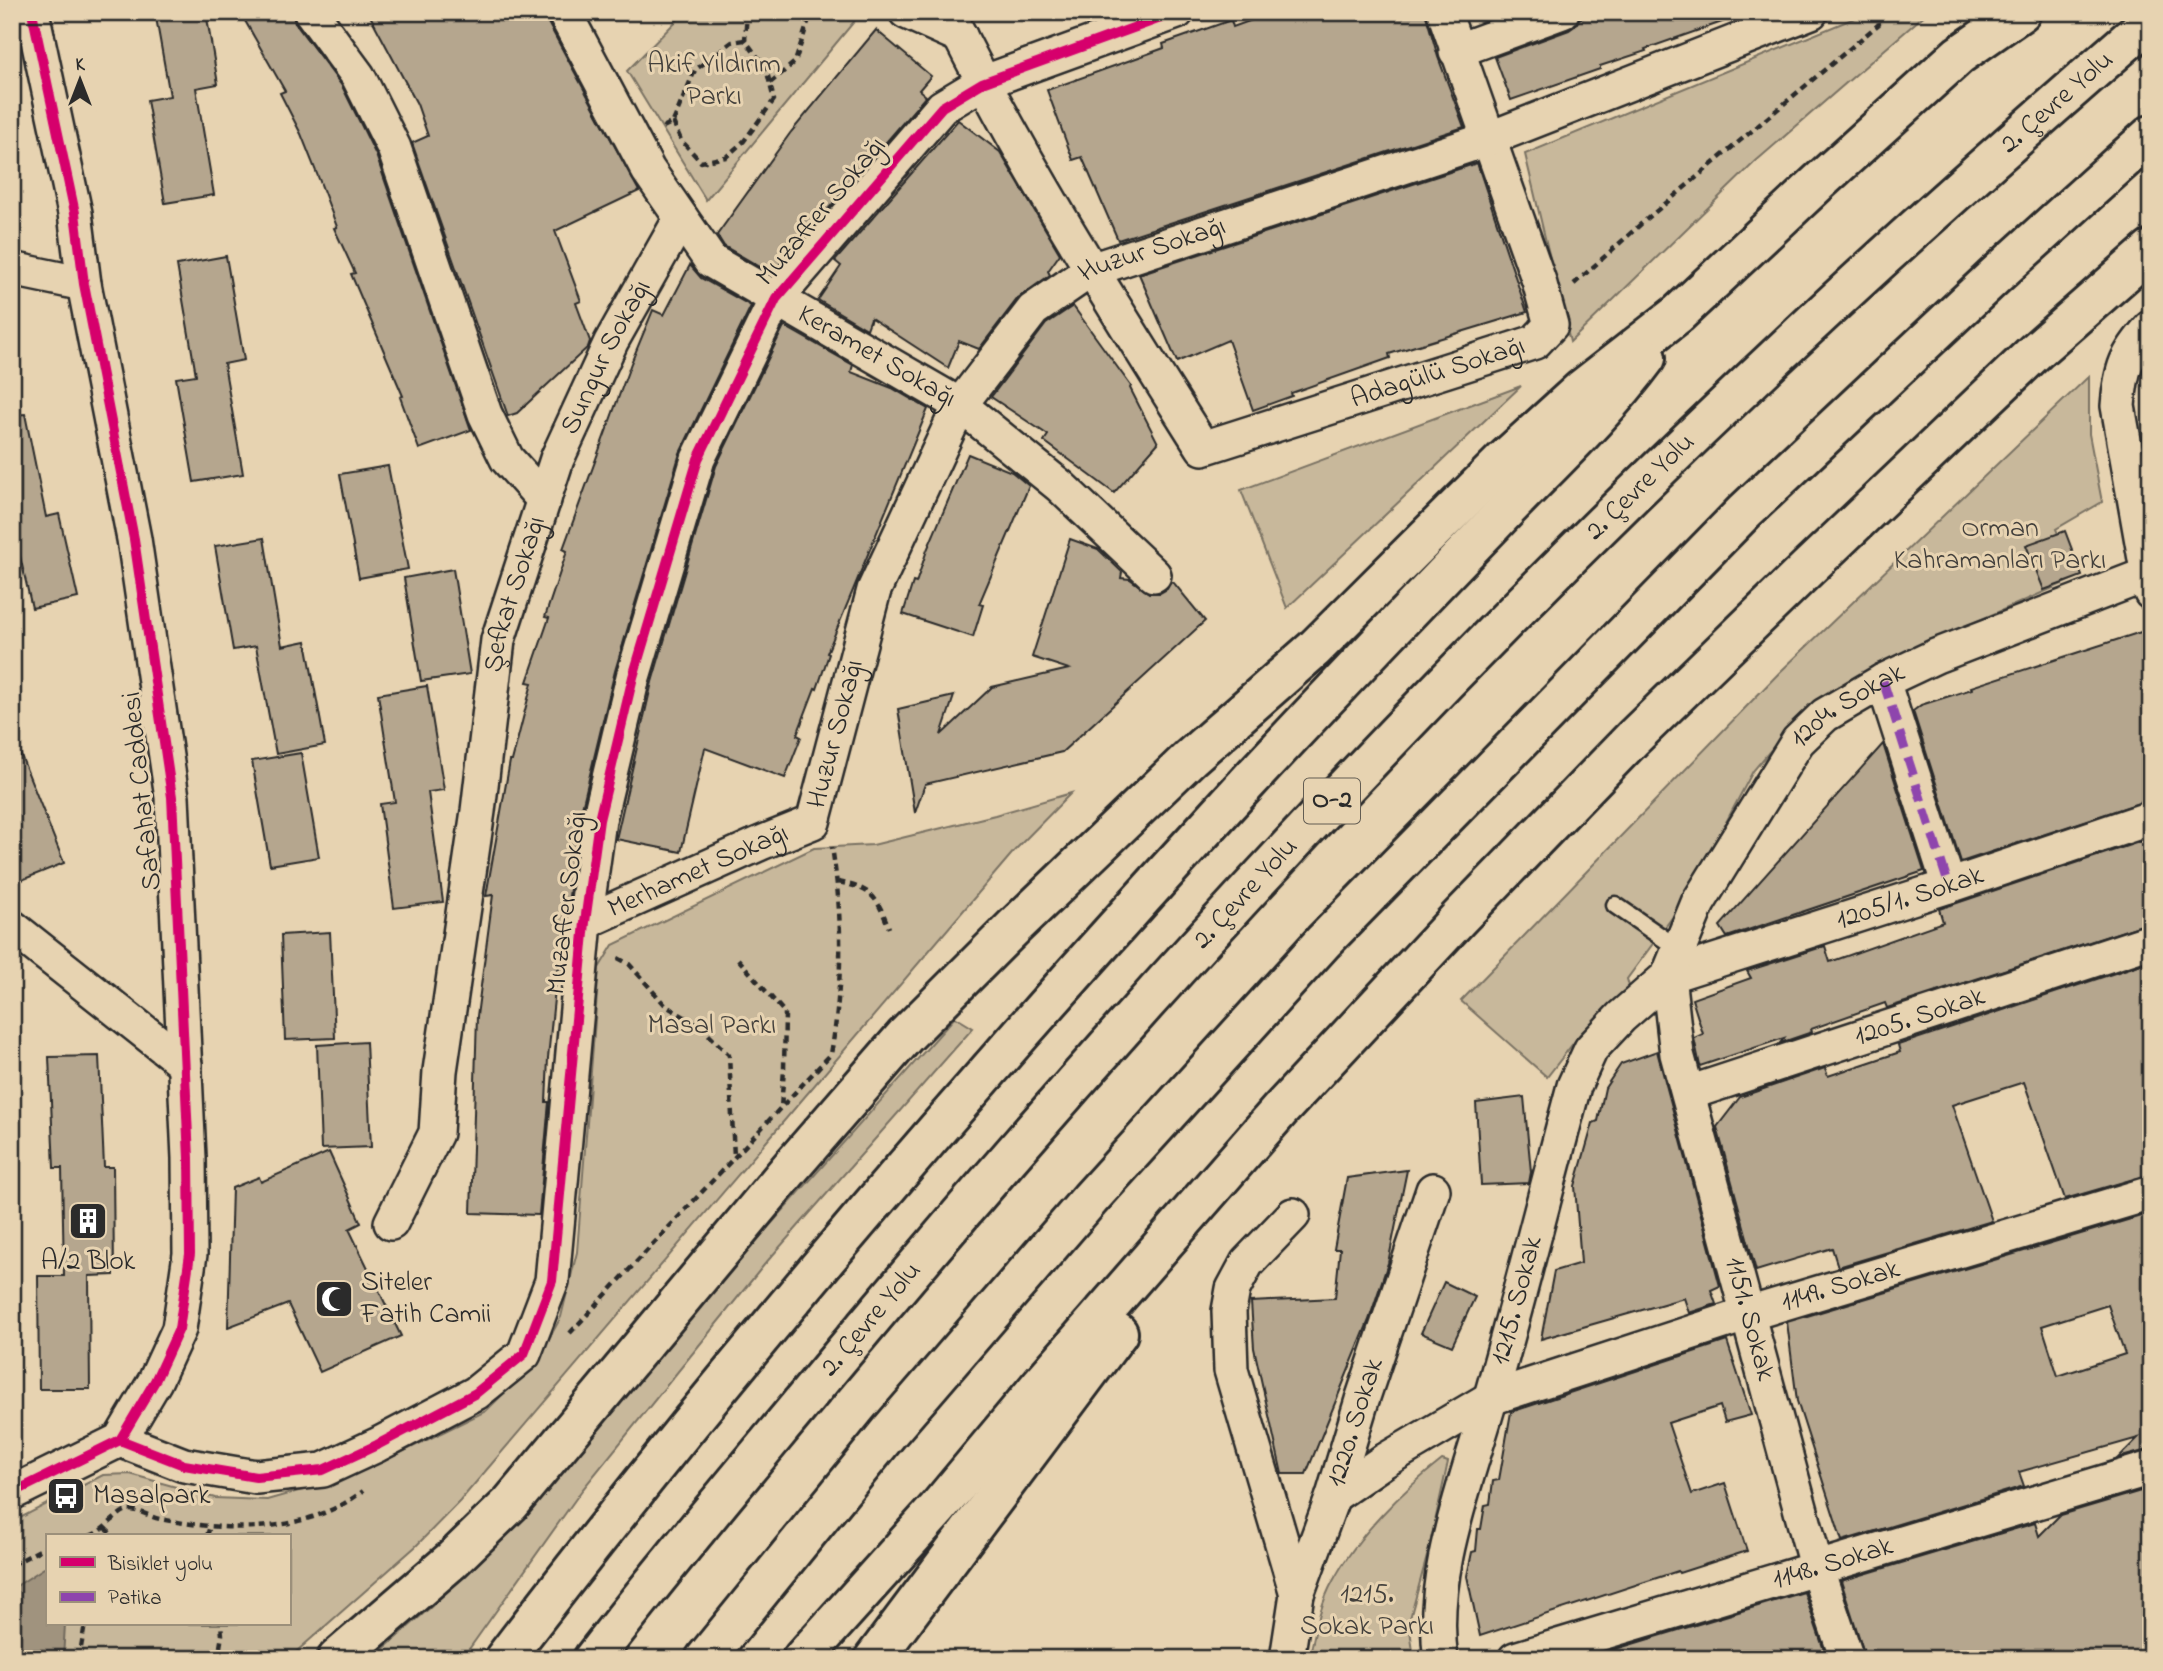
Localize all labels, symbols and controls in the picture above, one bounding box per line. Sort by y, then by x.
street label: 2. Çevre Yolu [1991,41,2123,164]
park label: Akif Yıldırım Parkı [647,45,781,118]
north arrow [46,46,116,116]
text: K [75,52,85,79]
street label: Muzaffer Sokağı [747,128,897,296]
street label: Huzur Sokağı [1070,206,1231,293]
street label: Sungur Sokağı [550,272,663,442]
street label: Keramet Sokağı [790,295,964,419]
street label: Adagülü Sokağı [1345,326,1530,420]
street label: 2. Çevre Yolu [1576,423,1705,551]
park label: Orman Kahramanları Parkı [1894,509,2106,582]
street label: Şefkat Sokağı [474,511,557,675]
street label: 1204. Sokak [1781,653,1912,758]
street label: Huzur Sokağı [797,655,875,813]
street label: Safahat Caddesi [112,689,174,893]
road number: O-2 [1304,778,1360,824]
street label: Muzaffer Sokağı [536,809,600,997]
street label: Merhamet Sokağı [601,813,795,930]
street label: 2. Çevre Yolu [1183,828,1308,959]
street label: 1205/1. Sokak [1831,855,1990,941]
street label: 1205. Sokak [1849,976,1991,1058]
park label: Masal Parkı [648,1006,776,1047]
building icon: A/2 Blok [67,1200,109,1242]
street label: 1215. Sokak [1480,1231,1554,1370]
place label: A/2 Blok [41,1242,136,1283]
street label: 1149. Sokak [1776,1249,1905,1323]
street label: 1151. Sokak [1713,1252,1785,1386]
street label: 2. Çevre Yolu [810,1253,932,1386]
place label: Siteler Fatih Camii [360,1263,491,1336]
mosque icon: Siteler Fatih Camii [313,1278,355,1320]
street label: 1220. Sokak [1316,1352,1395,1492]
bus stop icon: Masalpark [45,1475,87,1517]
place label: Masalpark [93,1476,211,1517]
street label: 1148. Sokak [1768,1526,1899,1601]
legend [46,1534,290,1626]
text: Bisiklet yolu [107,1550,213,1582]
park label: 1215. Sokak Parkı [1300,1575,1434,1648]
text: Patika [108,1584,162,1614]

